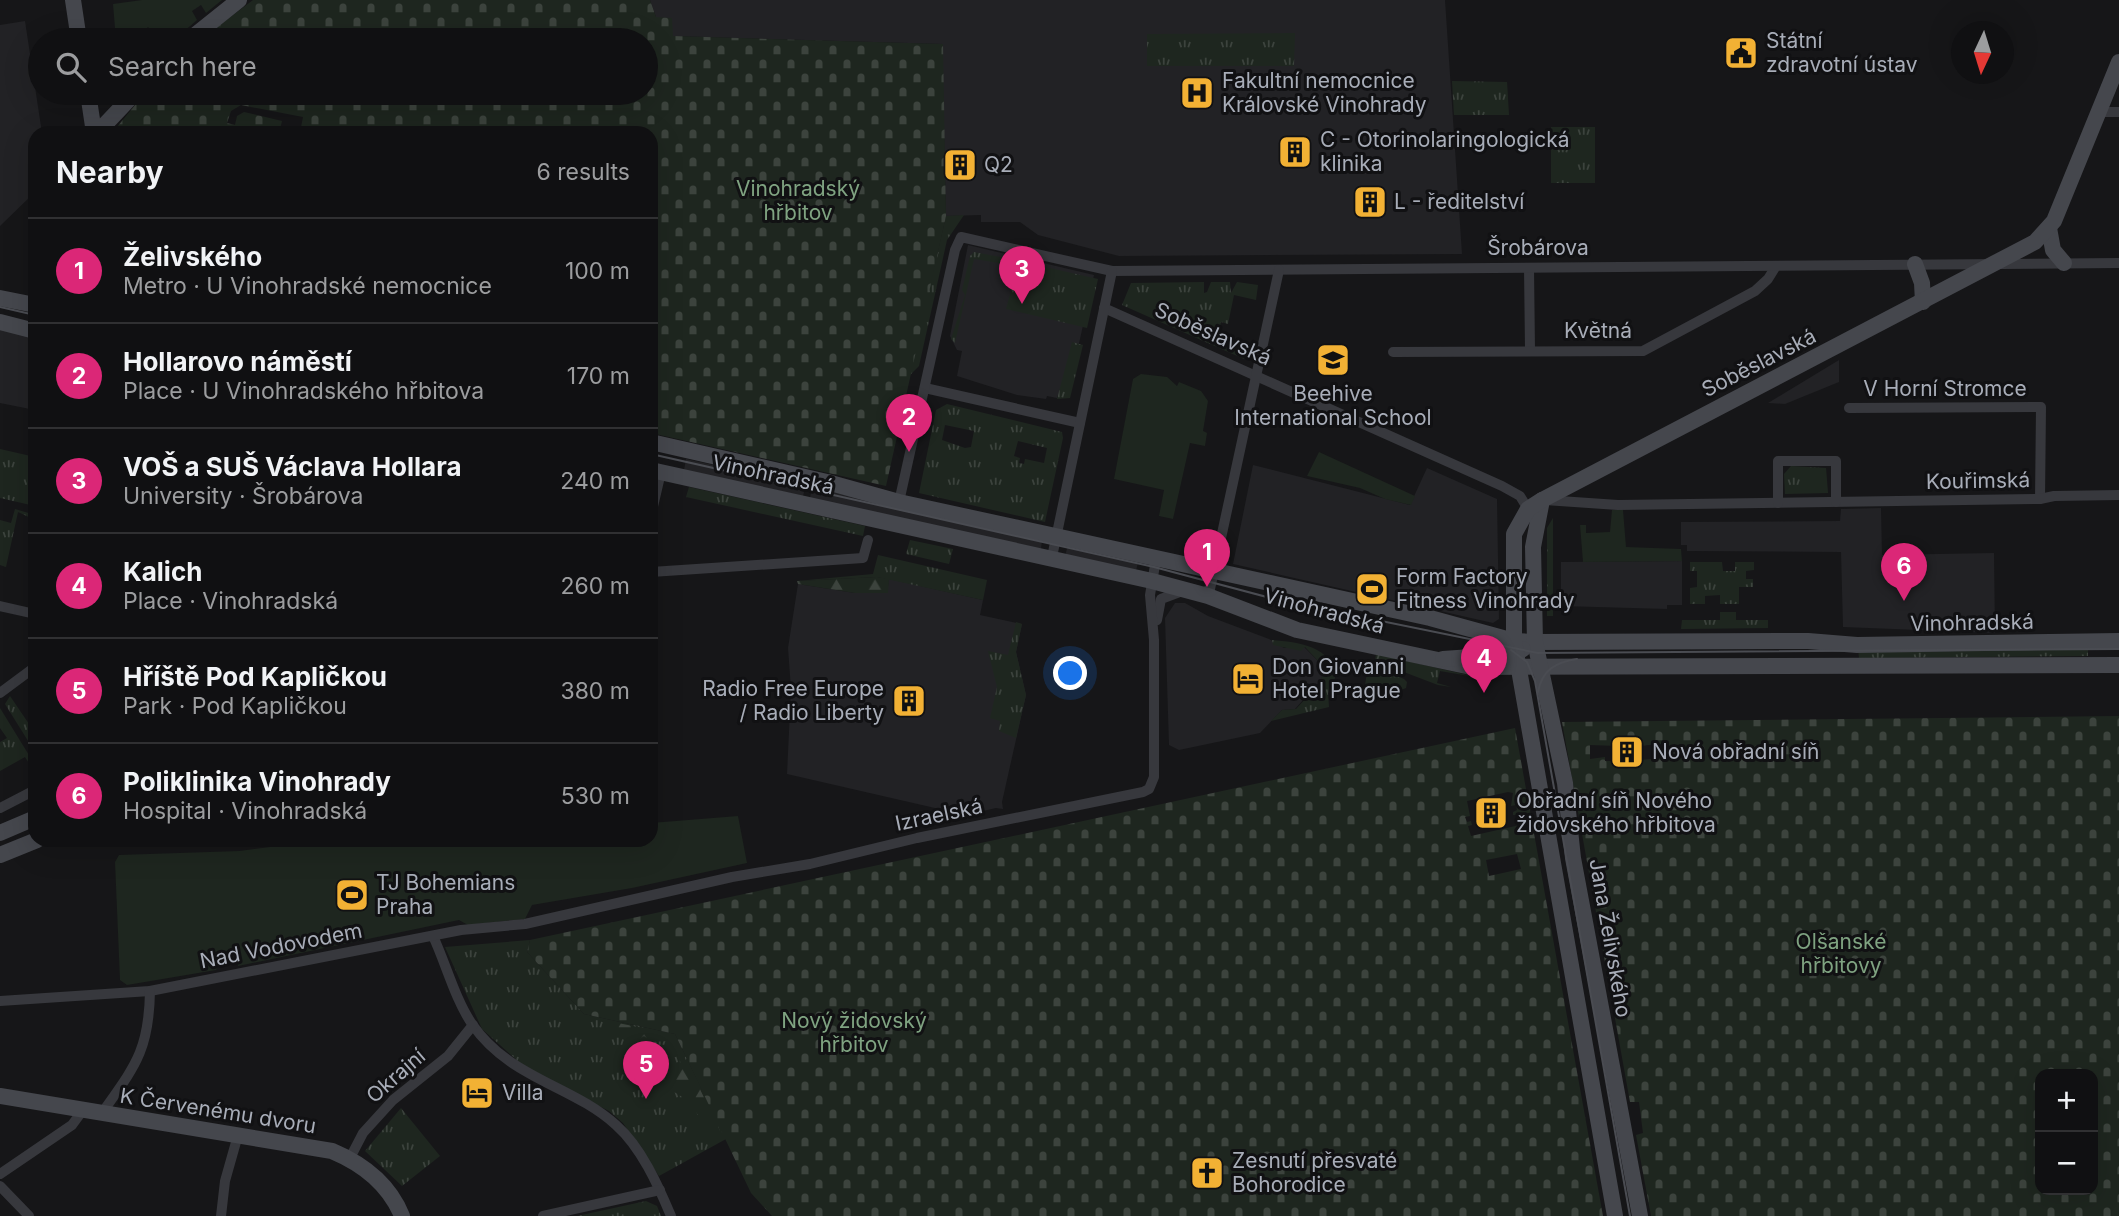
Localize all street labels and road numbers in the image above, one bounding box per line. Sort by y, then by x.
street label: Šrobárova [1487,235,1589,260]
street label: Soběslavská [1151,297,1275,370]
street label: Květná [1564,318,1632,343]
street label: Soběslavská [1697,323,1820,402]
street label: V Horní Stromce [1863,376,2027,401]
street label: Vinohradská [710,449,836,500]
street label: Kouřimská [1926,467,2030,494]
street label: Vinohradská [1261,582,1387,639]
street label: Vinohradská [1910,609,2034,636]
street label: Izraelská [893,793,985,836]
street label: Jana Želivského [1584,856,1638,1019]
street label: Nad Vodovodem [198,918,364,974]
street label: Okrajní [361,1043,431,1108]
street label: K Červenému dvoru [118,1083,318,1138]

